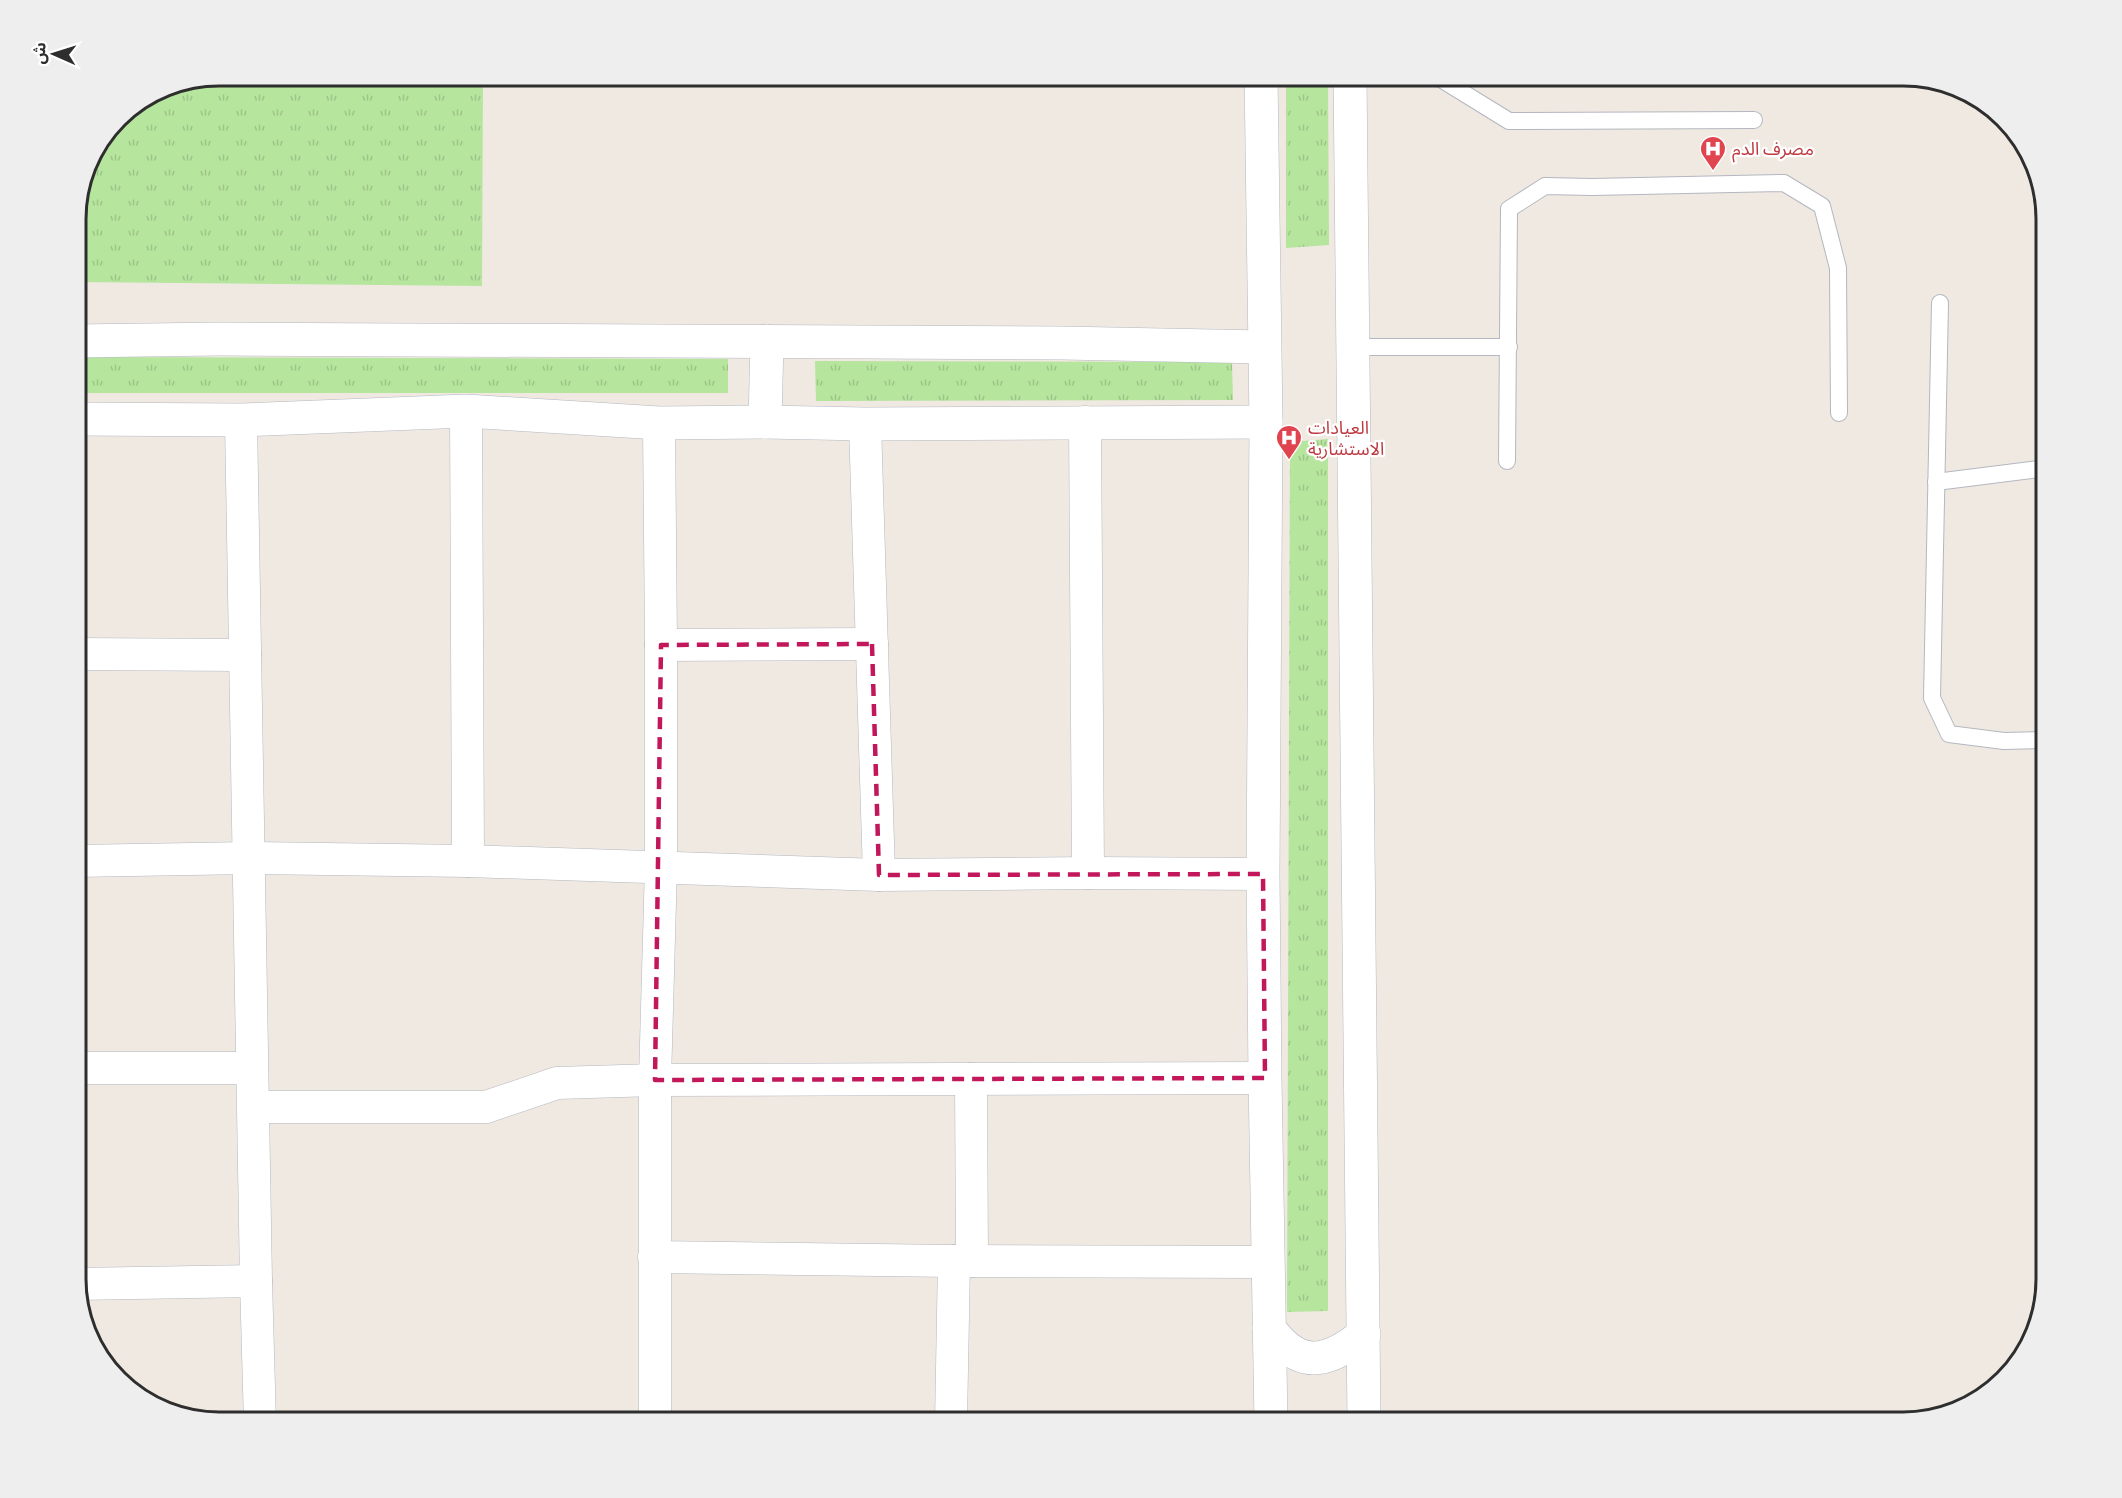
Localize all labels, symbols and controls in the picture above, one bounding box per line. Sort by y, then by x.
north arrow [24,24,84,84]
text: ش [28,42,50,65]
hospital icon: مصرف الدم [1698,134,1728,172]
place label: مصرف الدم [1732,137,1814,163]
place label: العيادات الاستشارية [1308,416,1384,460]
hospital icon: العيادات الاستشارية [1274,423,1304,461]

